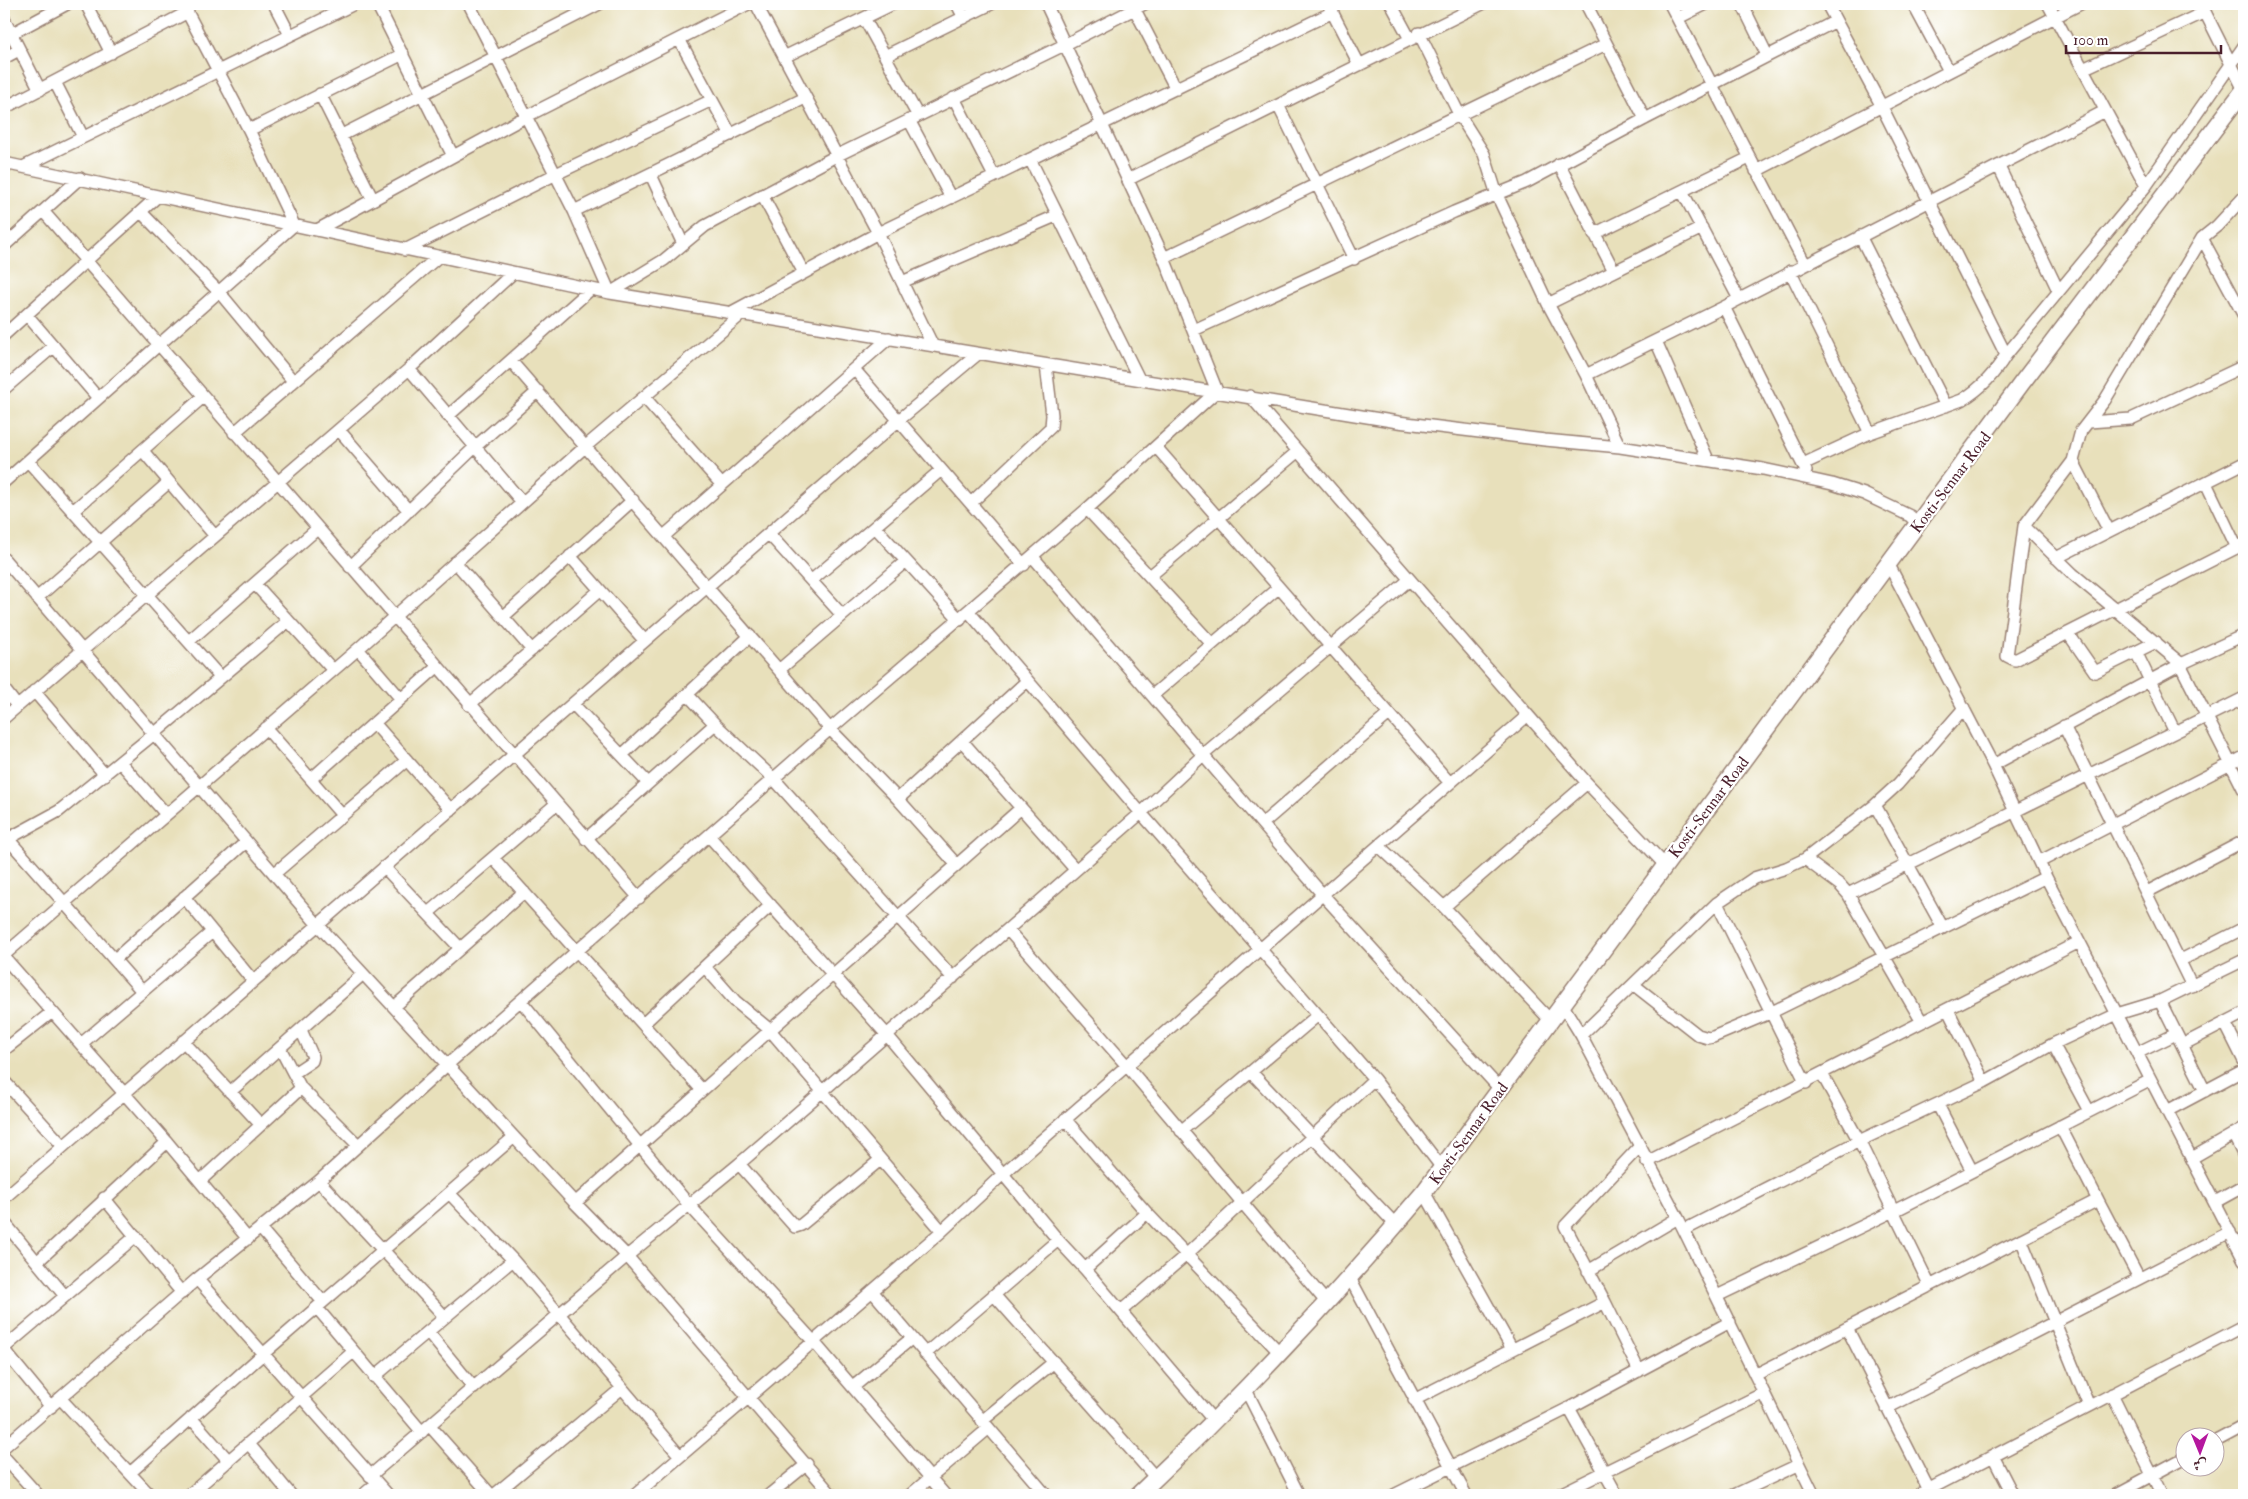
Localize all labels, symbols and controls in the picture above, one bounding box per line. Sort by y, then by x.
scale bar [2066,22,2220,54]
text: 100 m [2073,31,2109,50]
street label: Kosti-Sennar Road [1906,428,1995,537]
street label: Kosti-Sennar Road [1664,753,1753,862]
street label: Kosti-Sennar Road [1425,1078,1513,1189]
north arrow [2176,1426,2226,1476]
text: ش [2193,1456,2207,1473]

